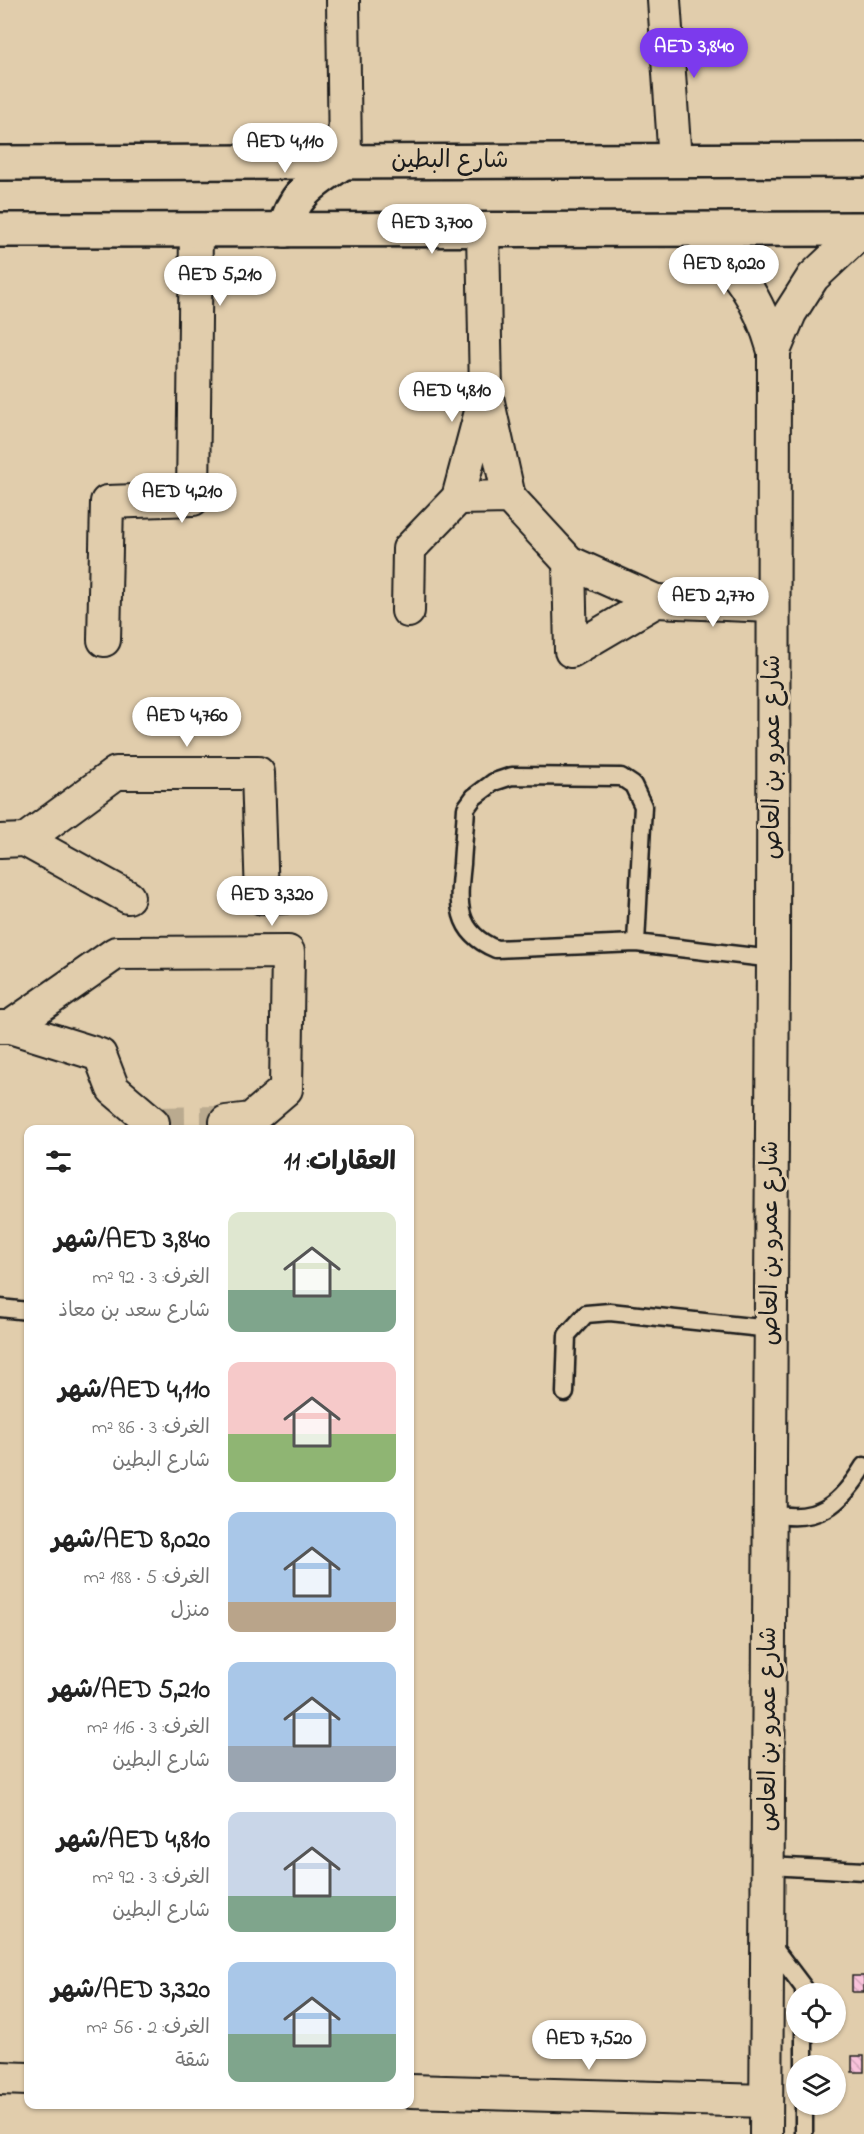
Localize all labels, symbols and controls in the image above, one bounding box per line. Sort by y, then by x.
pin: AED 3,840 [625,28,763,79]
text: AED 3,840 [654,33,734,62]
pin: AED 4,110 [216,123,354,174]
text: AED 4,110 [246,128,324,157]
street label: شارع البطين [391,144,509,179]
pin: AED 3,700 [363,204,501,255]
text: AED 3,700 [391,209,473,238]
pin: AED 8,020 [655,245,793,296]
text: AED 8,020 [683,250,765,279]
pin: AED 5,210 [151,256,289,307]
text: AED 5,210 [178,261,262,290]
pin: AED 4,810 [383,372,521,423]
text: AED 4,810 [413,377,491,406]
pin: AED 4,210 [113,473,251,524]
text: AED 4,210 [142,478,222,507]
pin: AED 2,770 [644,577,782,628]
text: AED 2,770 [672,582,754,611]
street label: شارع عمرو بن العاص [756,655,791,859]
pin: AED 4,760 [118,697,256,748]
text: AED 4,760 [146,702,228,731]
pin: AED 3,320 [203,876,341,927]
text: AED 3,320 [231,881,313,910]
street label: شارع عمرو بن العاص [754,1141,789,1345]
text: العقارات: 11 [284,1144,396,1182]
icon: filters [42,1145,75,1178]
text: AED 3,840/شهر [54,1222,210,1260]
icon: home [276,1236,348,1308]
text: الغرف: 3 · 92 m² [92,1264,210,1293]
text: شارع سعد بن معاذ [58,1297,210,1326]
text: AED 4,110/شهر [58,1372,210,1410]
icon: home [276,1386,348,1458]
text: الغرف: 3 · 86 m² [92,1414,210,1443]
text: شارع البطين [112,1447,210,1476]
text: AED 8,020/شهر [52,1522,210,1560]
icon: home [276,1536,348,1608]
text: الغرف: 5 · 188 m² [84,1564,210,1593]
text: منزل [171,1597,210,1626]
street label: شارع عمرو بن العاص [752,1627,787,1831]
text: AED 5,210/شهر [50,1672,210,1710]
icon: home [276,1686,348,1758]
text: الغرف: 3 · 116 m² [87,1714,210,1743]
text: شارع البطين [112,1747,210,1776]
text: AED 4,810/شهر [57,1822,210,1860]
icon: home [276,1836,348,1908]
text: الغرف: 3 · 92 m² [92,1864,210,1893]
text: شارع البطين [112,1897,210,1926]
text: AED 3,320/شهر [51,1972,210,2010]
map controls [786,1983,846,2115]
button: locate [786,1983,846,2043]
icon: home [276,1986,348,2058]
text: الغرف: 2 · 56 m² [86,2014,210,2043]
pin: AED 7,520 [520,2020,658,2071]
text: AED 7,520 [546,2025,632,2054]
text: شقة [175,2047,210,2076]
button: layers [786,2055,846,2115]

